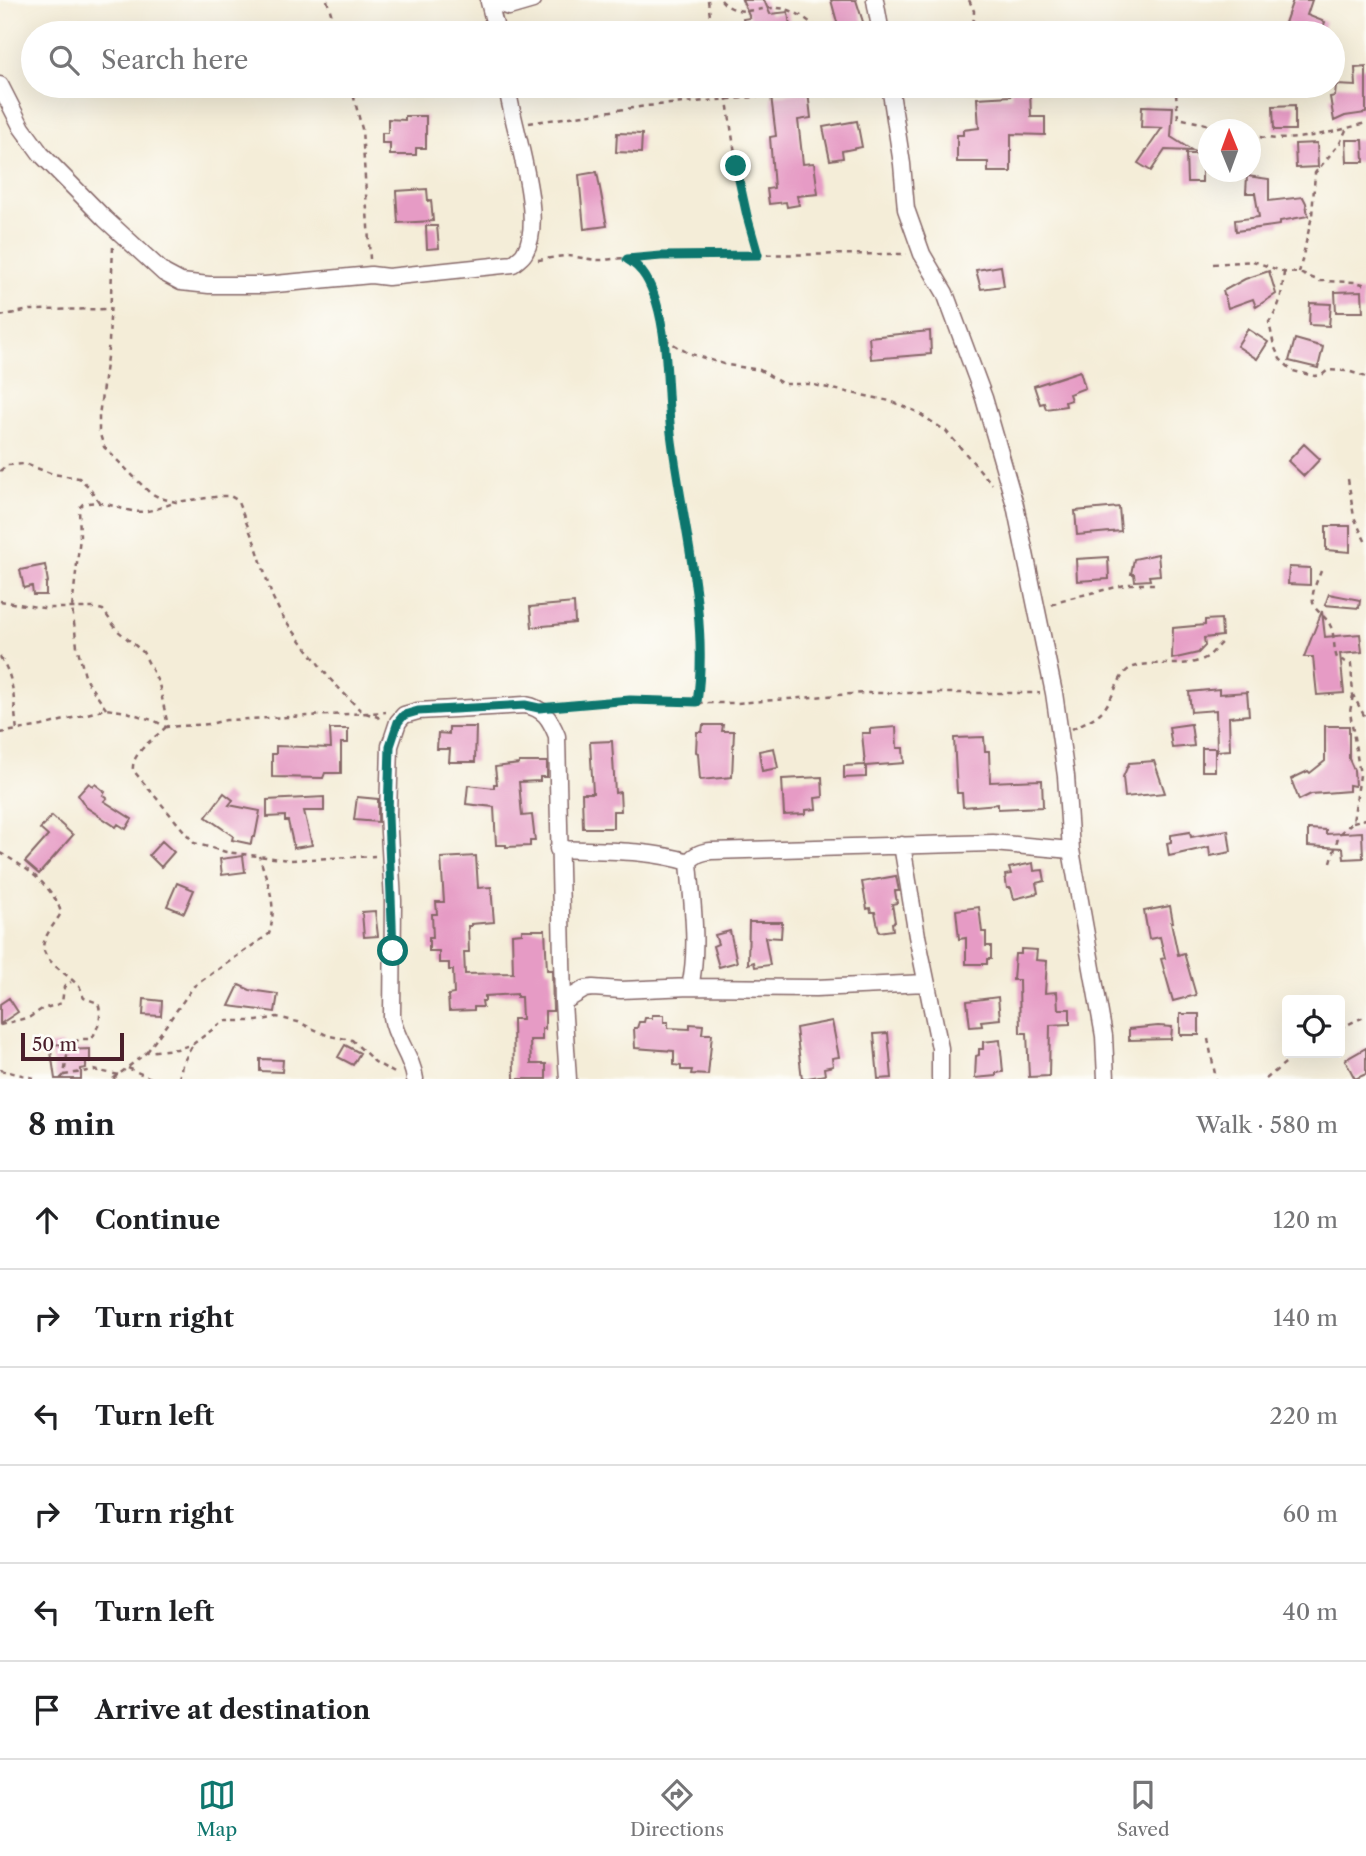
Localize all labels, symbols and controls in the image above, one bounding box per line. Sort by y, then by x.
search box [21,21,1345,98]
icon: search [45,41,83,79]
text: Search here [101,44,248,76]
north arrow [1198,119,1261,182]
route end [720,150,751,181]
route start [377,935,408,966]
map controls [1282,995,1345,1058]
button: locate [1282,995,1345,1058]
scale bar [21,1030,124,1062]
text: 50 m [32,1033,77,1056]
text: 8 min [28,1106,115,1143]
text: Walk · 580 m [1196,1111,1338,1139]
icon: ahead [28,1201,66,1239]
text: Continue [95,1204,220,1236]
text: 120 m [1273,1206,1338,1234]
icon: right [28,1299,66,1337]
text: Turn right [95,1302,234,1334]
text: 140 m [1273,1304,1338,1332]
icon: left [28,1397,66,1435]
text: Turn left [95,1400,214,1432]
text: 220 m [1269,1402,1338,1430]
icon: right [28,1495,66,1533]
text: Turn right [95,1498,234,1530]
text: 60 m [1282,1500,1338,1528]
icon: left [28,1593,66,1631]
text: Turn left [95,1596,214,1628]
text: 40 m [1283,1598,1338,1626]
icon: arrive [28,1691,66,1729]
text: Arrive at destination [95,1694,370,1726]
tab: Map [196,1776,237,1841]
tab: Directions [630,1776,724,1841]
tab: Saved [1117,1776,1170,1841]

